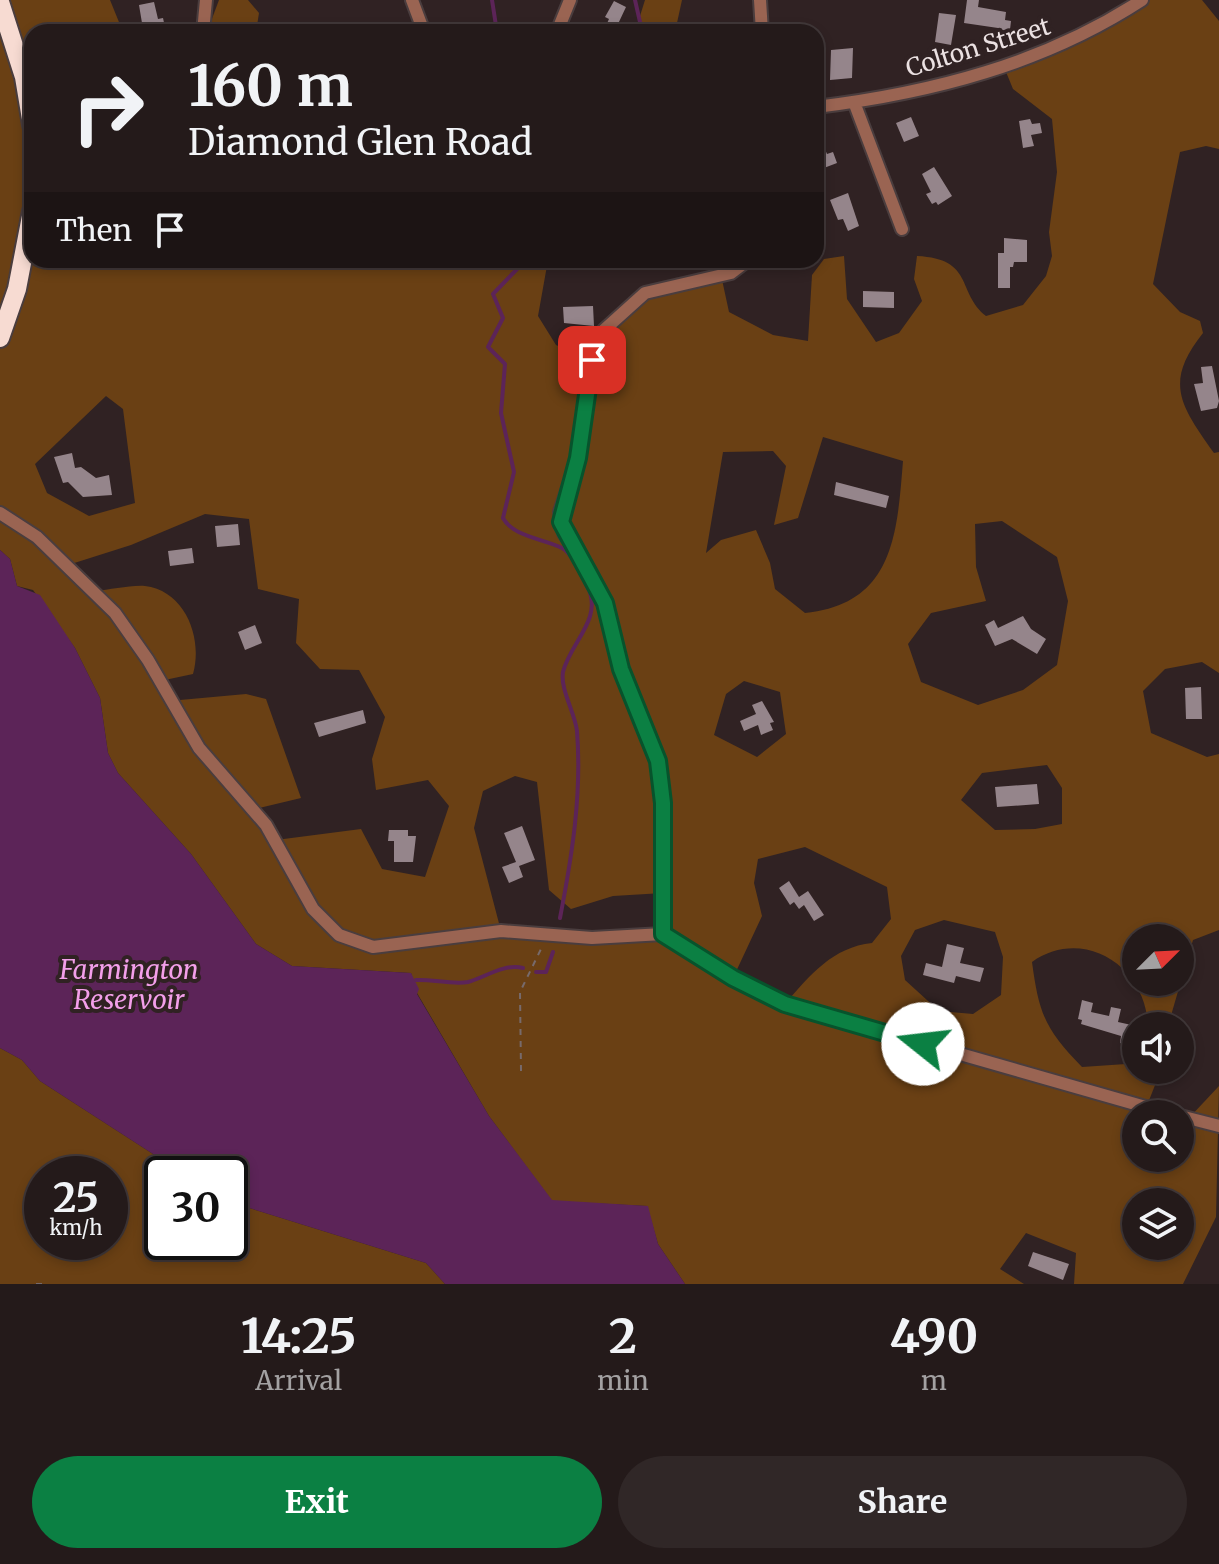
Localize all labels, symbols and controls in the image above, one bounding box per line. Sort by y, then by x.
street label: Colton Street [902,10,1055,84]
text: 160 m [188,51,353,121]
icon: right [56,56,160,160]
text: Diamond Glen Road [188,120,532,165]
icon: arrive [148,208,192,252]
text: Then [56,211,132,249]
pin [558,326,626,394]
icon: arrive [570,338,614,382]
north arrow [1122,924,1194,996]
map controls [1122,924,1194,1260]
water label: Farmington Reservoir [58,953,199,1016]
position arrow [881,1002,965,1086]
button: sound [1122,1012,1194,1084]
button: search [1122,1100,1194,1172]
speed limit sign: 30 [144,1156,248,1260]
text: 25 [53,1173,99,1223]
button: layers [1122,1188,1194,1260]
text: km/h [50,1215,102,1240]
text: 14:25 [241,1306,357,1366]
text: 2 [609,1306,637,1366]
text: 490 [889,1306,978,1366]
text: Arrival [255,1364,342,1397]
text: min [597,1364,649,1397]
text: m [921,1364,947,1397]
button: Exit [32,1456,602,1548]
button: Share [618,1456,1187,1548]

